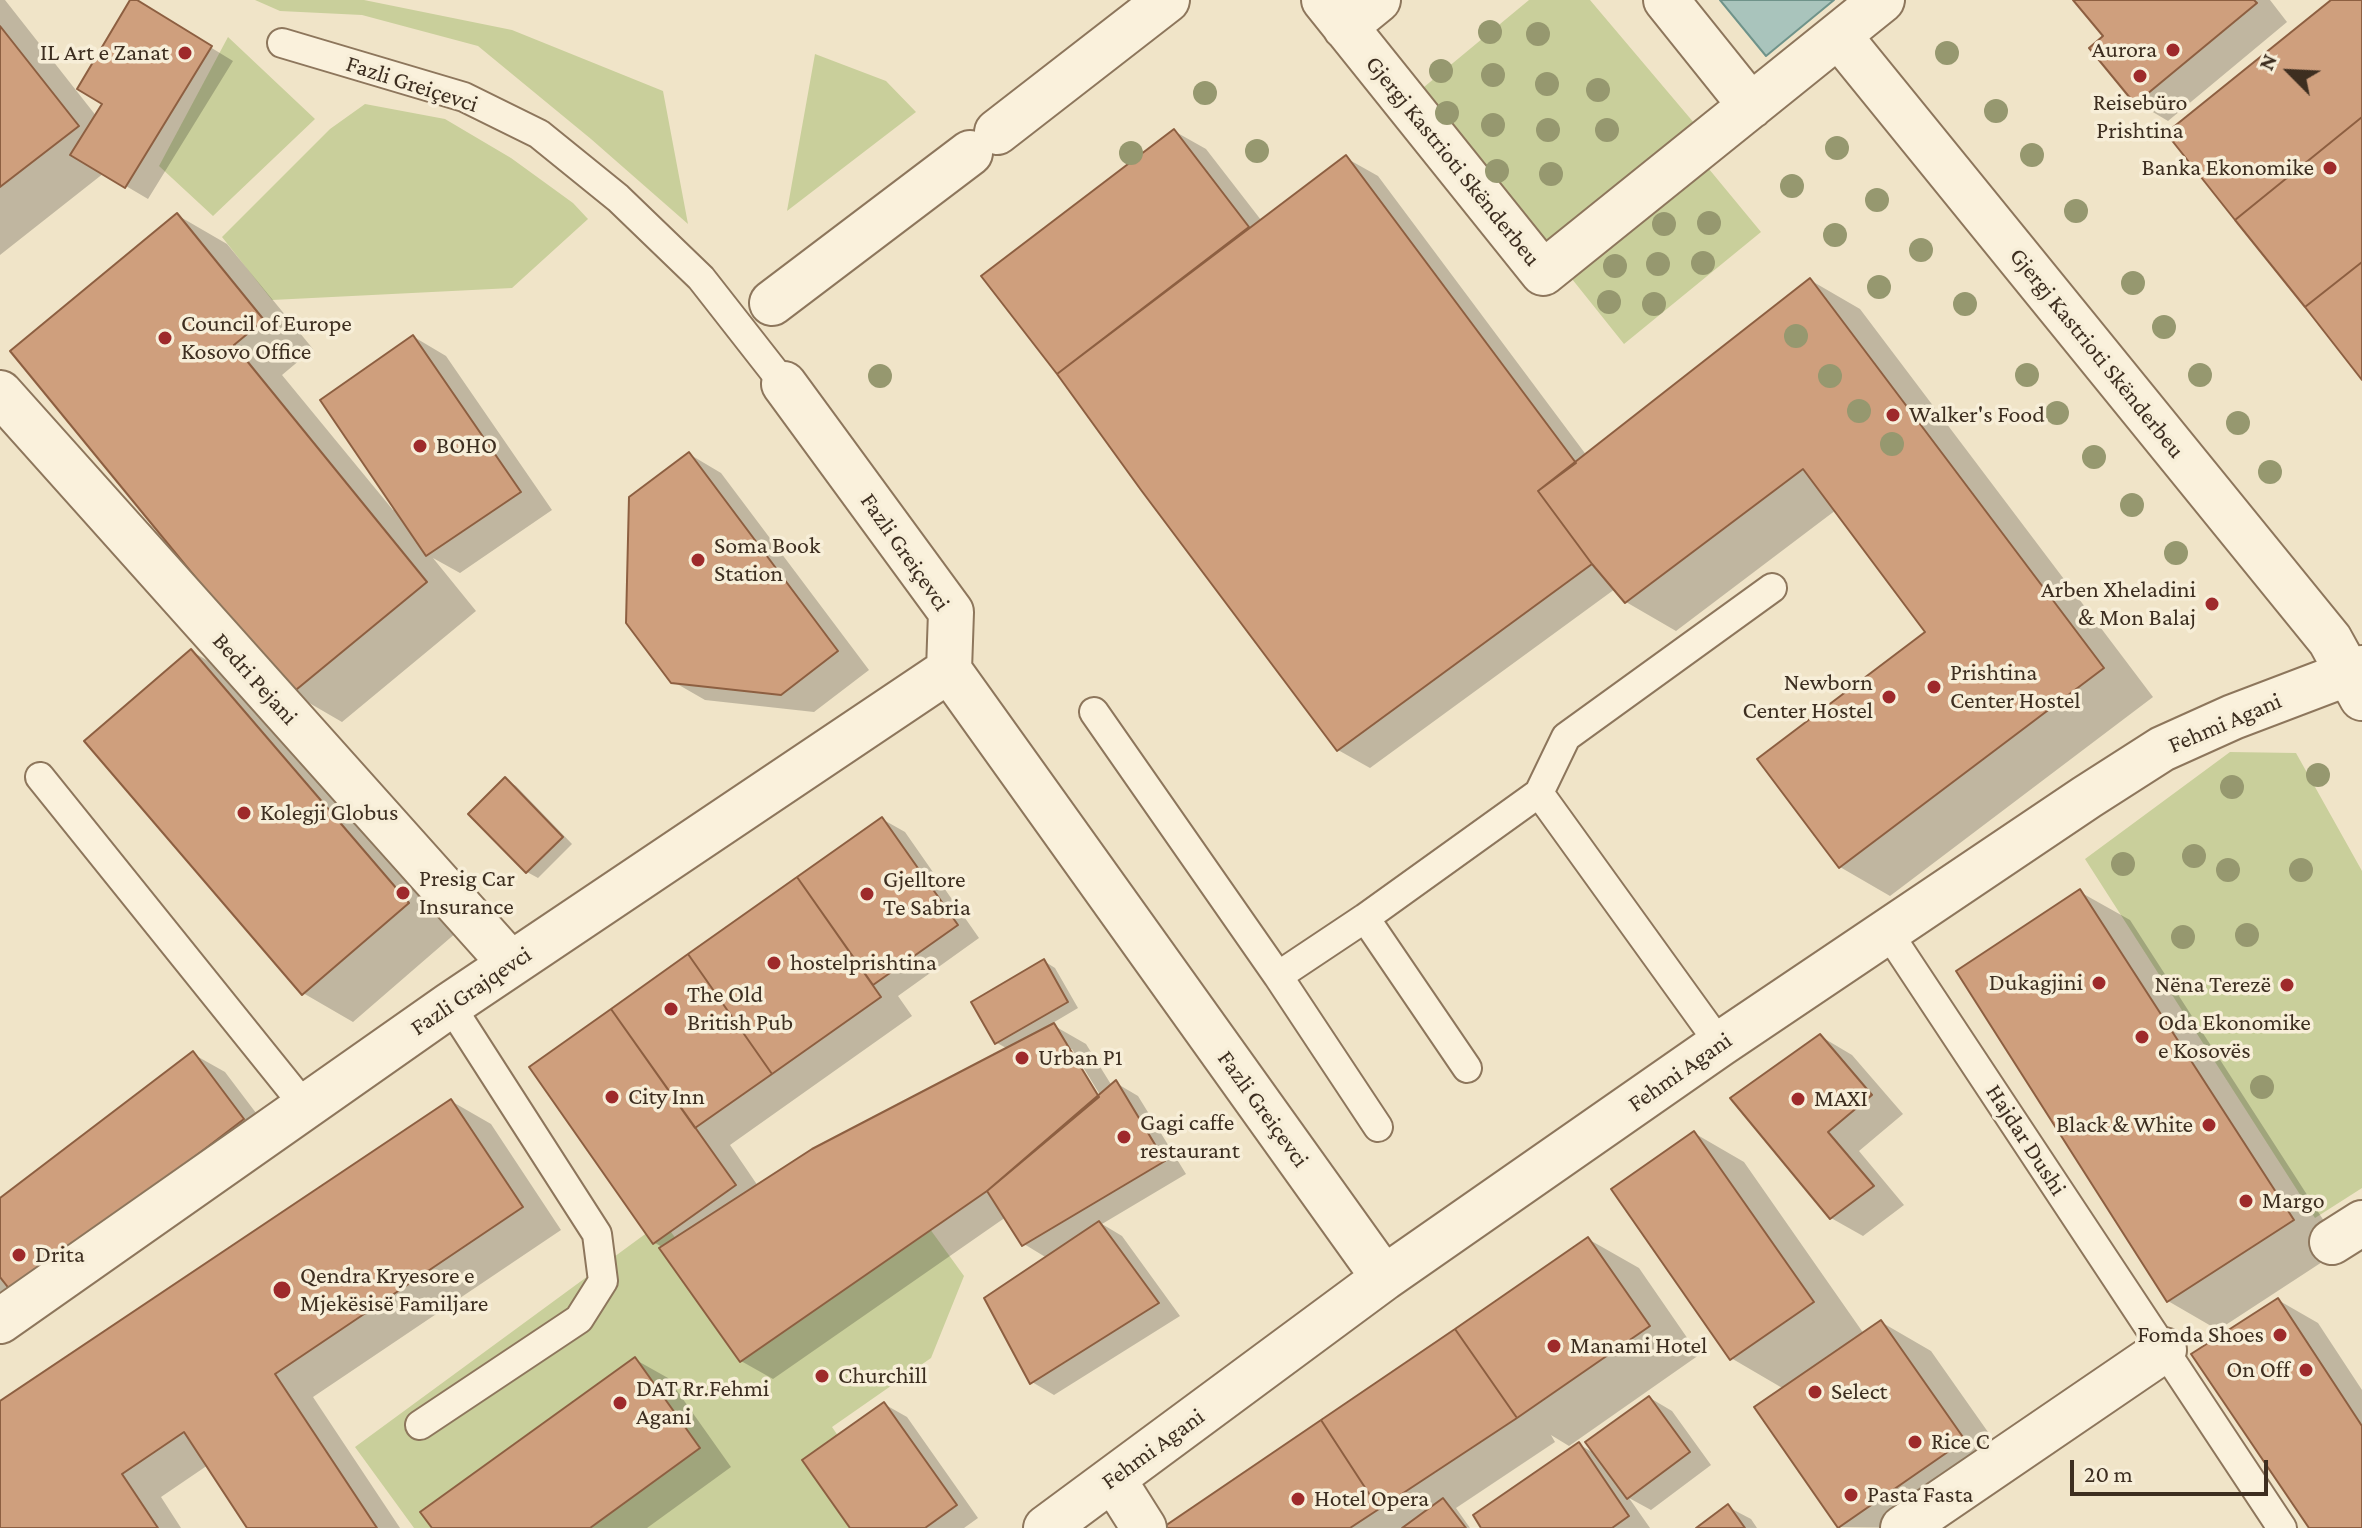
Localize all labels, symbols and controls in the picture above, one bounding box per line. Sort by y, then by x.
north arrow [2250,32,2330,112]
place label: Aurora [2092,36,2157,64]
place label: IL Art e Zanat [40,39,169,67]
marker: Aurora [2164,41,2182,59]
marker: IL Art e Zanat [176,44,194,62]
street label: Fazli Greiçevci [342,49,482,119]
street label: Gjergj Kastrioti Skënderbeu [1359,50,1547,272]
text: N [2253,50,2282,74]
marker: Reisebüro Prishtina [2131,67,2149,85]
place label: Reisebüro Prishtina [2093,89,2187,145]
place label: Banka Ekonomike [2141,154,2314,182]
marker: Banka Ekonomike [2321,159,2339,177]
street label: Gjergj Kastrioti Skënderbeu [2003,242,2191,464]
place label: Council of Europe Kosovo Office [181,310,352,366]
marker: Council of Europe Kosovo Office [156,329,174,347]
place label: Walker's Food [1909,401,2045,429]
marker: Walker's Food [1884,406,1902,424]
place label: BOHO [436,432,497,460]
marker: BOHO [411,437,429,455]
street label: Fazli Greiçevci [854,488,956,616]
place label: Soma Book Station [714,532,820,588]
marker: Soma Book Station [689,551,707,569]
place label: Arben Xheladini & Mon Balaj [2041,576,2196,632]
marker: Arben Xheladini & Mon Balaj [2203,595,2221,613]
street label: Bedri Pejani [206,627,304,731]
place label: Prishtina Center Hostel [1950,659,2081,715]
place label: Newborn Center Hostel [1742,669,1873,725]
marker: Prishtina Center Hostel [1925,678,1943,696]
street label: Fehmi Agani [2164,686,2286,760]
marker: Newborn Center Hostel [1880,688,1898,706]
place label: Kolegji Globus [260,799,398,827]
marker: Kolegji Globus [235,804,253,822]
place label: Presig Car Insurance [419,865,515,921]
place label: Gjelltore Te Sabria [883,866,971,922]
marker: Presig Car Insurance [394,884,412,902]
marker: Gjelltore Te Sabria [858,885,876,903]
street label: Fazli Grajqevci [405,940,537,1042]
place label: hostelprishtina [790,949,937,977]
marker: hostelprishtina [765,954,783,972]
place label: Dukagjini [1989,969,2083,997]
place label: Nëna Terezë [2154,971,2271,999]
marker: Dukagjini [2090,974,2108,992]
marker: Nëna Terezë [2278,976,2296,994]
place label: The Old British Pub [687,981,793,1037]
marker: The Old British Pub [662,1000,680,1018]
place label: Oda Ekonomike e Kosovës [2158,1009,2311,1065]
street label: Fehmi Agani [1623,1026,1737,1118]
marker: Oda Ekonomike e Kosovës [2133,1028,2151,1046]
place label: Urban P1 [1038,1044,1123,1072]
street label: Fazli Greiçevci [1211,1045,1315,1173]
marker: Urban P1 [1013,1049,1031,1067]
street label: Hajdar Dushi [1979,1079,2073,1201]
place label: City Inn [628,1083,705,1111]
place label: MAXI [1814,1085,1868,1113]
marker: City Inn [603,1088,621,1106]
marker: MAXI [1789,1090,1807,1108]
place label: Gagi caffe restaurant [1140,1109,1240,1165]
place label: Black & White [2056,1111,2193,1139]
marker: Black & White [2200,1116,2218,1134]
marker: Gagi caffe restaurant [1115,1128,1133,1146]
place label: Margo [2262,1187,2325,1215]
marker: Margo [2237,1192,2255,1210]
place label: Drita [35,1241,85,1269]
marker: Drita [10,1246,28,1264]
place label: Qendra Kryesore e Mjekësisë Familjare [300,1262,488,1318]
marker: Qendra Kryesore e Mjekësisë Familjare [271,1279,293,1301]
place label: Fomda Shoes [2137,1321,2264,1349]
marker: Fomda Shoes [2271,1326,2289,1344]
place label: Manami Hotel [1570,1332,1707,1360]
marker: Manami Hotel [1545,1337,1563,1355]
place label: On Off [2226,1356,2290,1384]
marker: On Off [2297,1361,2315,1379]
place label: Churchill [838,1362,927,1390]
marker: Churchill [813,1367,831,1385]
place label: DAT Rr.Fehmi Agani [636,1375,769,1431]
place label: Select [1831,1378,1888,1406]
marker: Select [1806,1383,1824,1401]
marker: DAT Rr.Fehmi Agani [611,1394,629,1412]
street label: Fehmi Agani [1096,1402,1210,1496]
place label: Rice C [1931,1428,1990,1456]
marker: Rice C [1906,1433,1924,1451]
scale bar [2074,1444,2272,1494]
text: 20 m [2084,1460,2133,1487]
place label: Pasta Fasta [1867,1481,1973,1509]
place label: Hotel Opera [1314,1485,1429,1513]
marker: Pasta Fasta [1842,1486,1860,1504]
marker: Hotel Opera [1289,1490,1307,1508]

